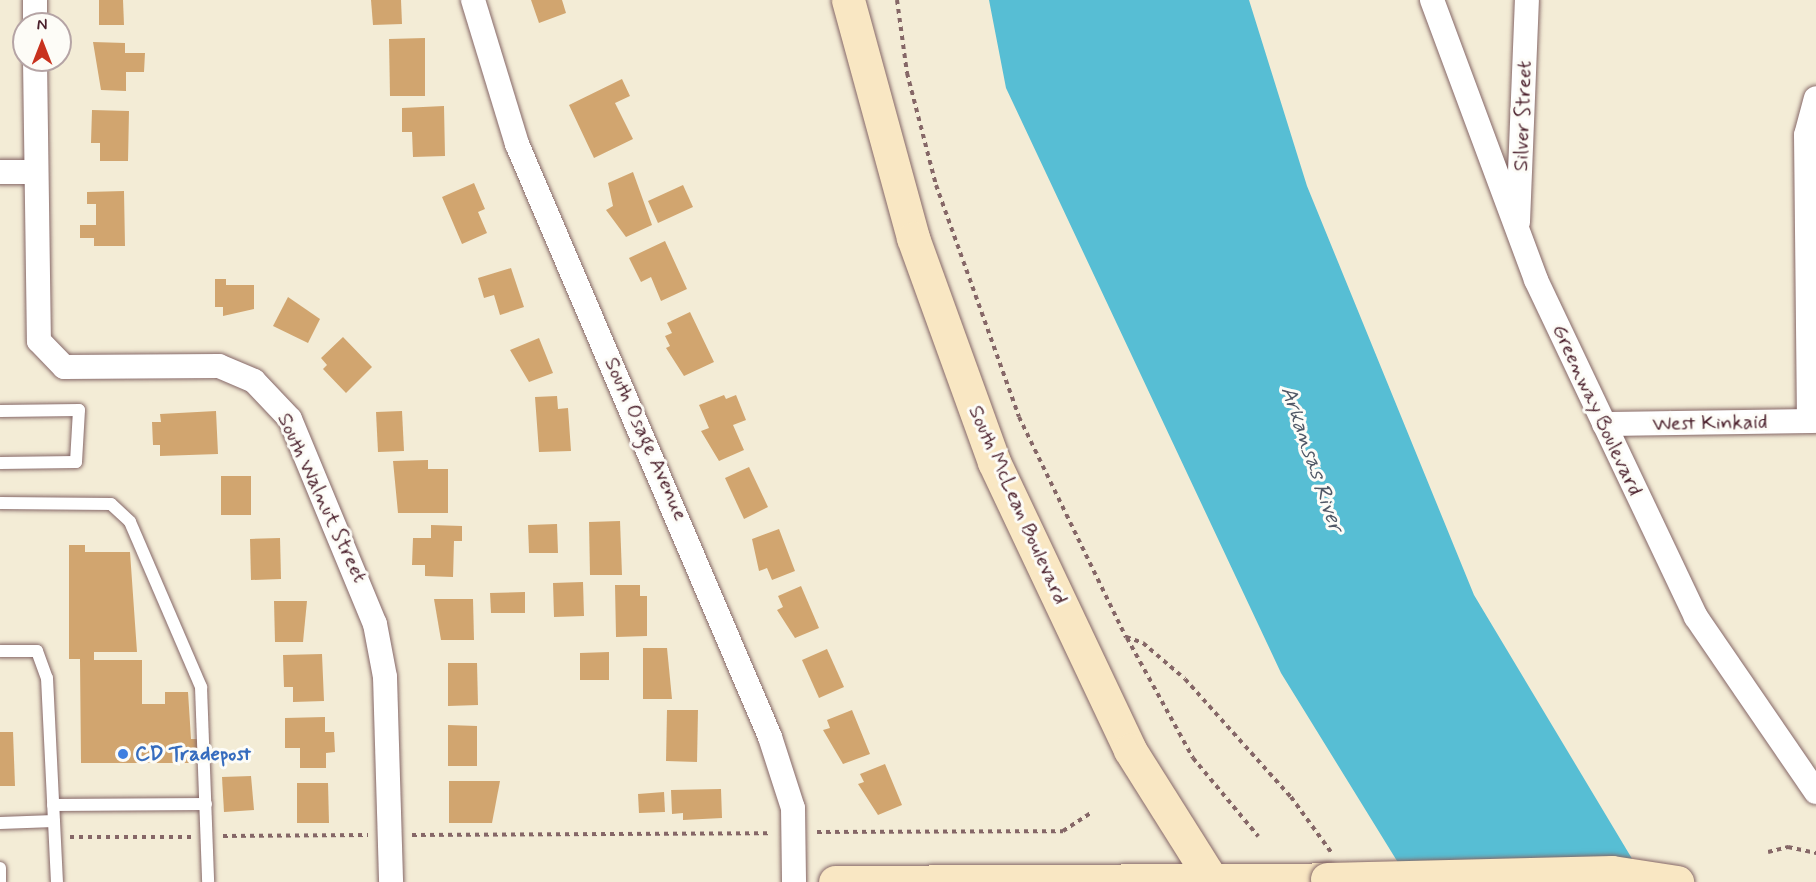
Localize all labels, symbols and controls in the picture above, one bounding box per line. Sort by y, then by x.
north arrow [12,12,72,72]
text: N [37,15,47,36]
street label: Silver Street [1508,58,1538,174]
street label: Greenway Boulevard [1547,321,1647,499]
street label: South Osage Avenue [599,353,693,525]
water label: Arkansas River [1274,383,1348,535]
street label: South McLean Boulevard [963,403,1073,607]
street label: South Walnut Street [271,407,373,589]
street label: West Kinkaid [1652,409,1768,437]
place label: CD Tradepost [135,741,250,767]
marker: CD Tradepost [116,747,130,761]

